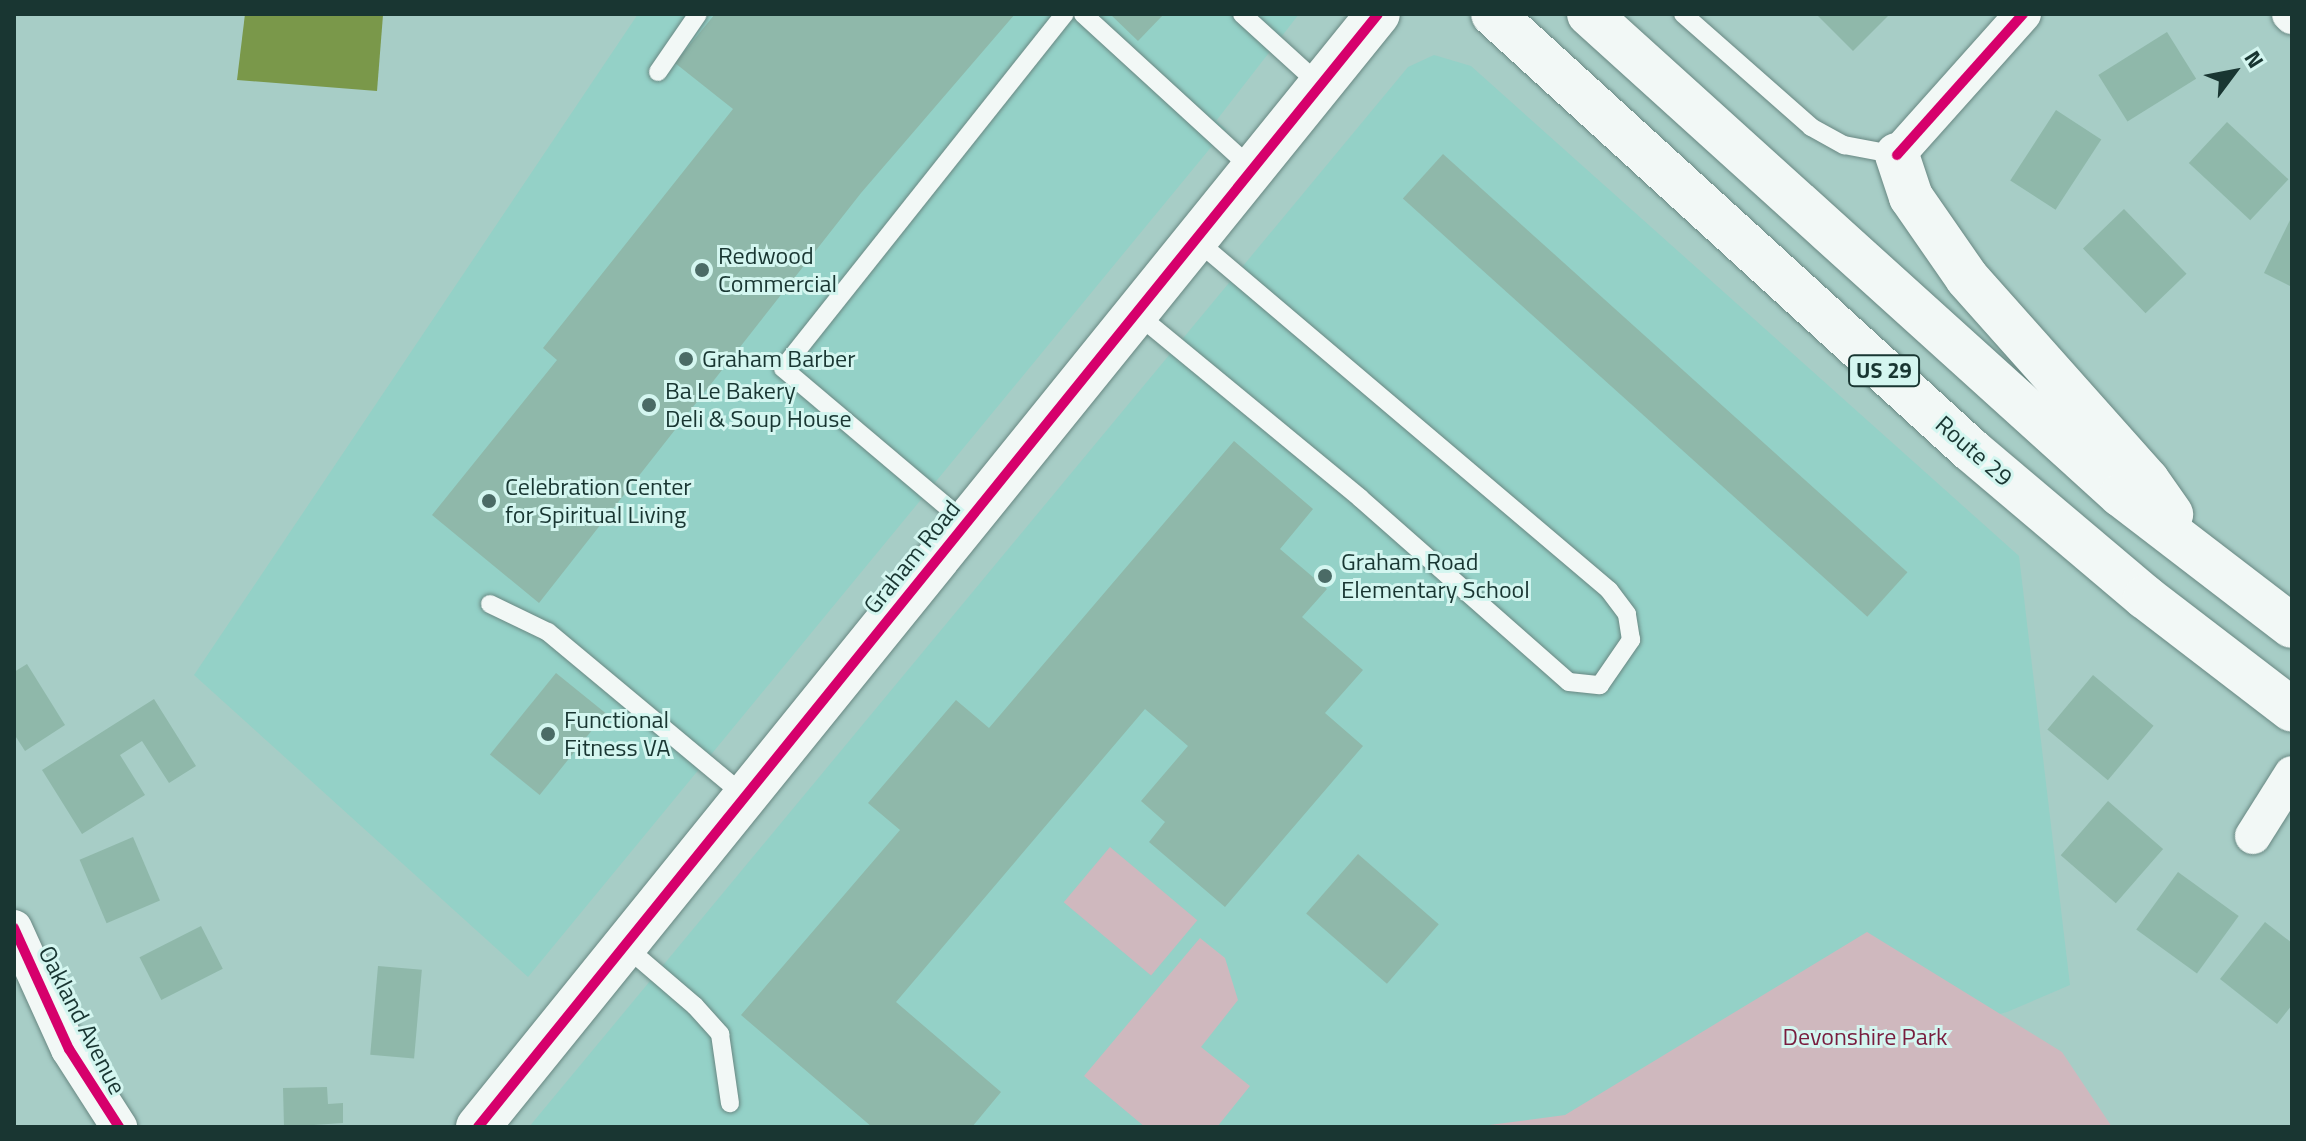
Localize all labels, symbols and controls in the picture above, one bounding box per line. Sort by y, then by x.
north arrow [2194,32,2274,112]
text: N [2236,44,2273,75]
place label: Redwood Commercial [718,242,837,298]
marker: Redwood Commercial [693,261,711,279]
place label: Graham Barber [702,345,856,373]
marker: Graham Barber [677,350,695,368]
road number: US 29 [1848,353,1920,389]
place label: Ba Le Bakery Deli & Soup House [665,377,852,433]
marker: Ba Le Bakery Deli & Soup House [640,396,658,414]
street label: Route 29 [1930,410,2018,492]
place label: Celebration Center for Spiritual Living [505,473,692,529]
marker: Celebration Center for Spiritual Living [480,492,498,510]
street label: Graham Road [858,495,966,619]
place label: Graham Road Elementary School [1341,548,1530,604]
marker: Graham Road Elementary School [1316,567,1334,585]
place label: Functional Fitness VA [564,706,671,762]
marker: Functional Fitness VA [539,725,557,743]
street label: Oakland Avenue [32,941,132,1099]
park label: Devonshire Park [1783,1023,1947,1051]

